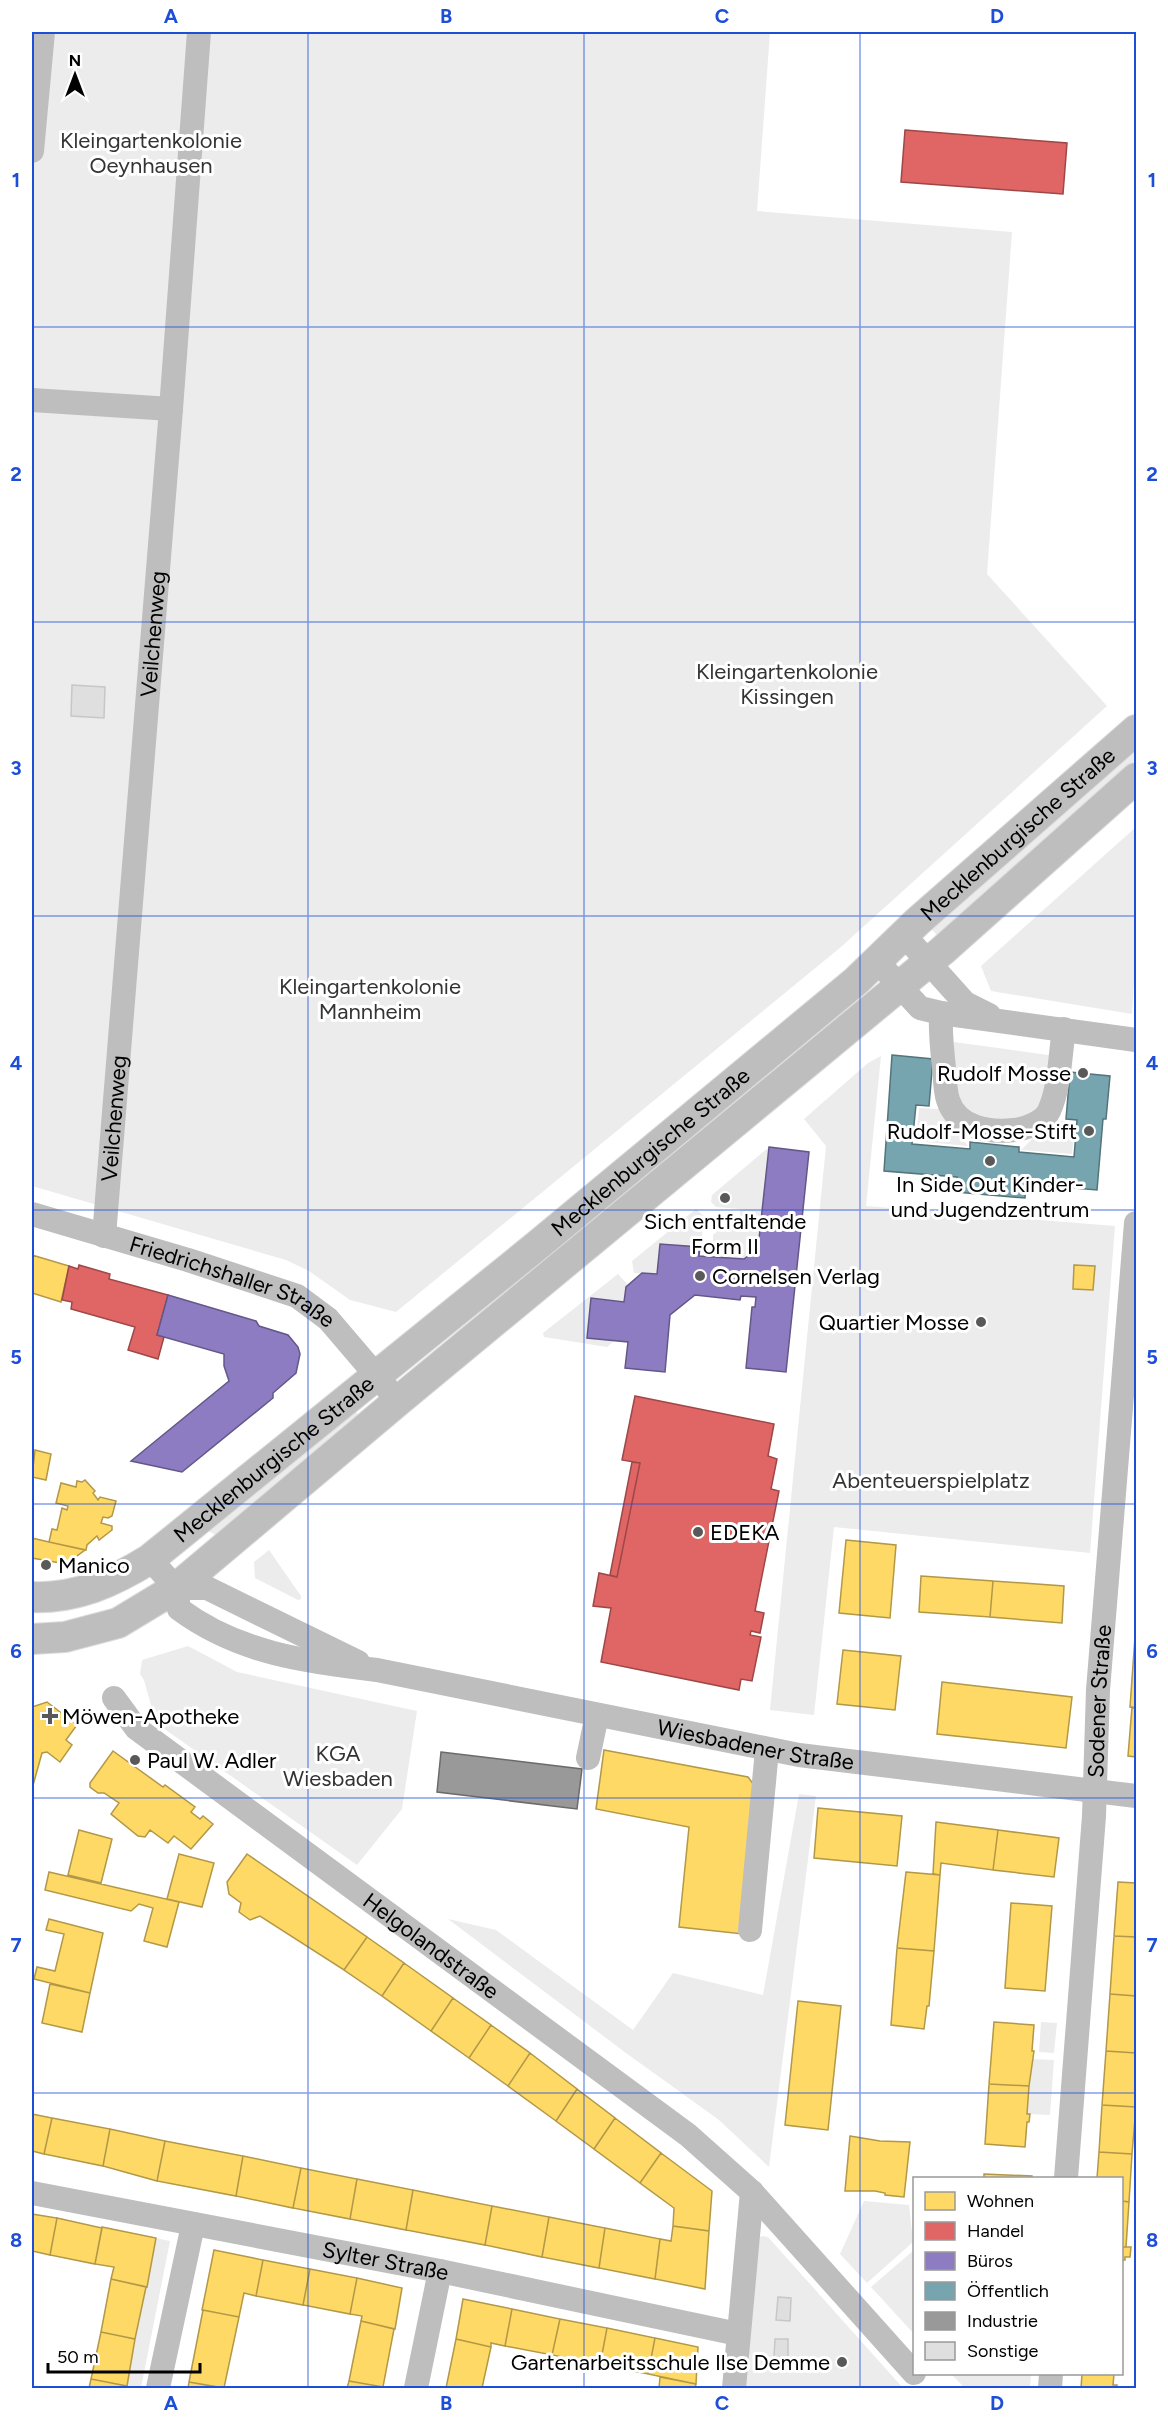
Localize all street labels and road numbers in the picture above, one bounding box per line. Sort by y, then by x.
street label: Veilchenweg [134,570,171,698]
street label: Mecklenburgische Straße [915,741,1120,926]
street label: Veilchenweg [95,1054,132,1183]
street label: Mecklenburgische Straße [545,1062,755,1242]
street label: Friedrichshaller Straße [126,1230,341,1333]
street label: Mecklenburgische Straße [168,1370,379,1548]
street label: Sodener Straße [1082,1624,1117,1778]
street label: Wiesbadener Straße [655,1713,856,1775]
street label: Helgolandstraße [358,1887,504,2005]
street label: Sylter Straße [320,2235,451,2286]

